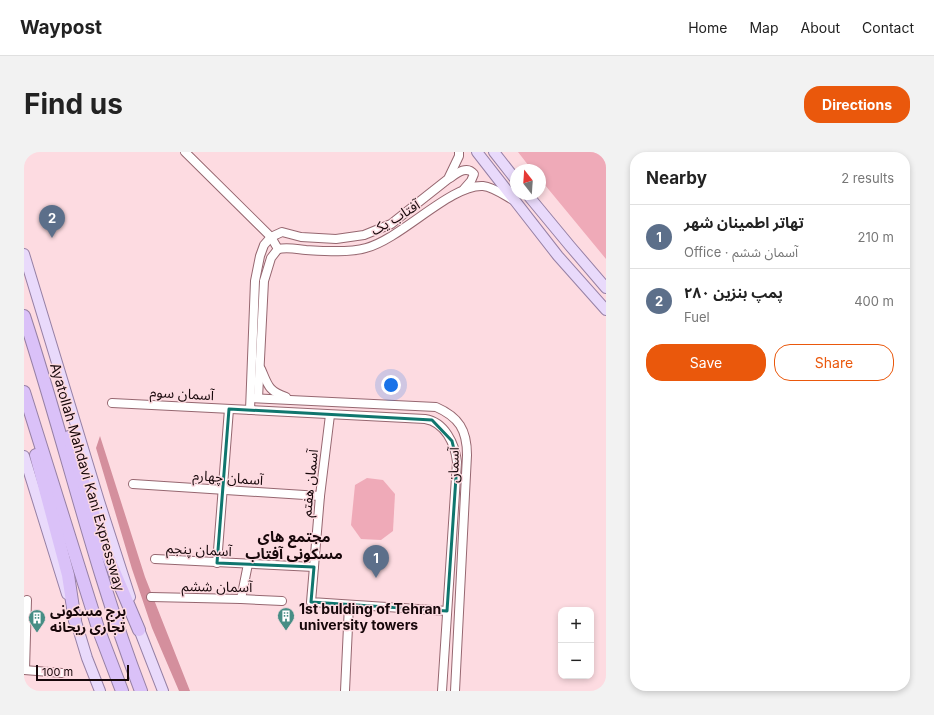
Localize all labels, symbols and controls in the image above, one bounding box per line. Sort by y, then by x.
text: Waypost [20,16,102,39]
text: Home [688,19,727,36]
text: Map [749,19,779,36]
text: About [801,19,840,36]
text: Contact [862,19,914,36]
button: Directions [804,86,910,123]
text: Find us [24,87,123,121]
north arrow [510,164,546,200]
text: Nearby [646,168,707,188]
text: 2 results [841,170,894,186]
street label: آفتاب یک [367,195,424,239]
pin: 2 [39,205,65,238]
text: تهاتر اطمینان شهر [684,213,804,232]
text: 1 [656,229,662,245]
text: 210 m [858,229,894,245]
text: Office · آسمان ششم [684,244,798,260]
text: پمپ بنزین ۲۸۰ [684,283,783,302]
text: 2 [655,293,663,309]
text: 400 m [854,293,894,309]
text: Fuel [684,309,710,325]
button: Save [646,344,766,381]
button: Share [774,344,894,381]
street label: Ayatollah Mahdavi Kani Expressway [47,361,129,593]
your location [381,375,401,395]
street label: آسمان سوم [149,383,215,406]
street label: آسمان [444,446,463,483]
street label: آسمان هفتم [297,447,324,518]
street label: آسمان چهارم [192,466,265,491]
district label: مجتمع های مسکونی آفتاب [245,527,343,563]
street label: آسمان پنجم [166,539,233,562]
pin: 1 [363,545,389,578]
street label: آسمان ششم [181,577,253,598]
place label: 1st bulding of Tehran university towers [299,600,441,633]
place label: برج مسکونی تجاری ریحانه [50,602,126,636]
building icon: 1st bulding of Tehran university towers [276,606,296,631]
map controls [558,607,594,679]
button: + [558,607,594,643]
building icon: برج مسکونی تجاری ریحانه [27,608,47,633]
button: − [558,643,594,679]
scale bar [36,663,129,682]
text: 100 m [42,665,73,679]

